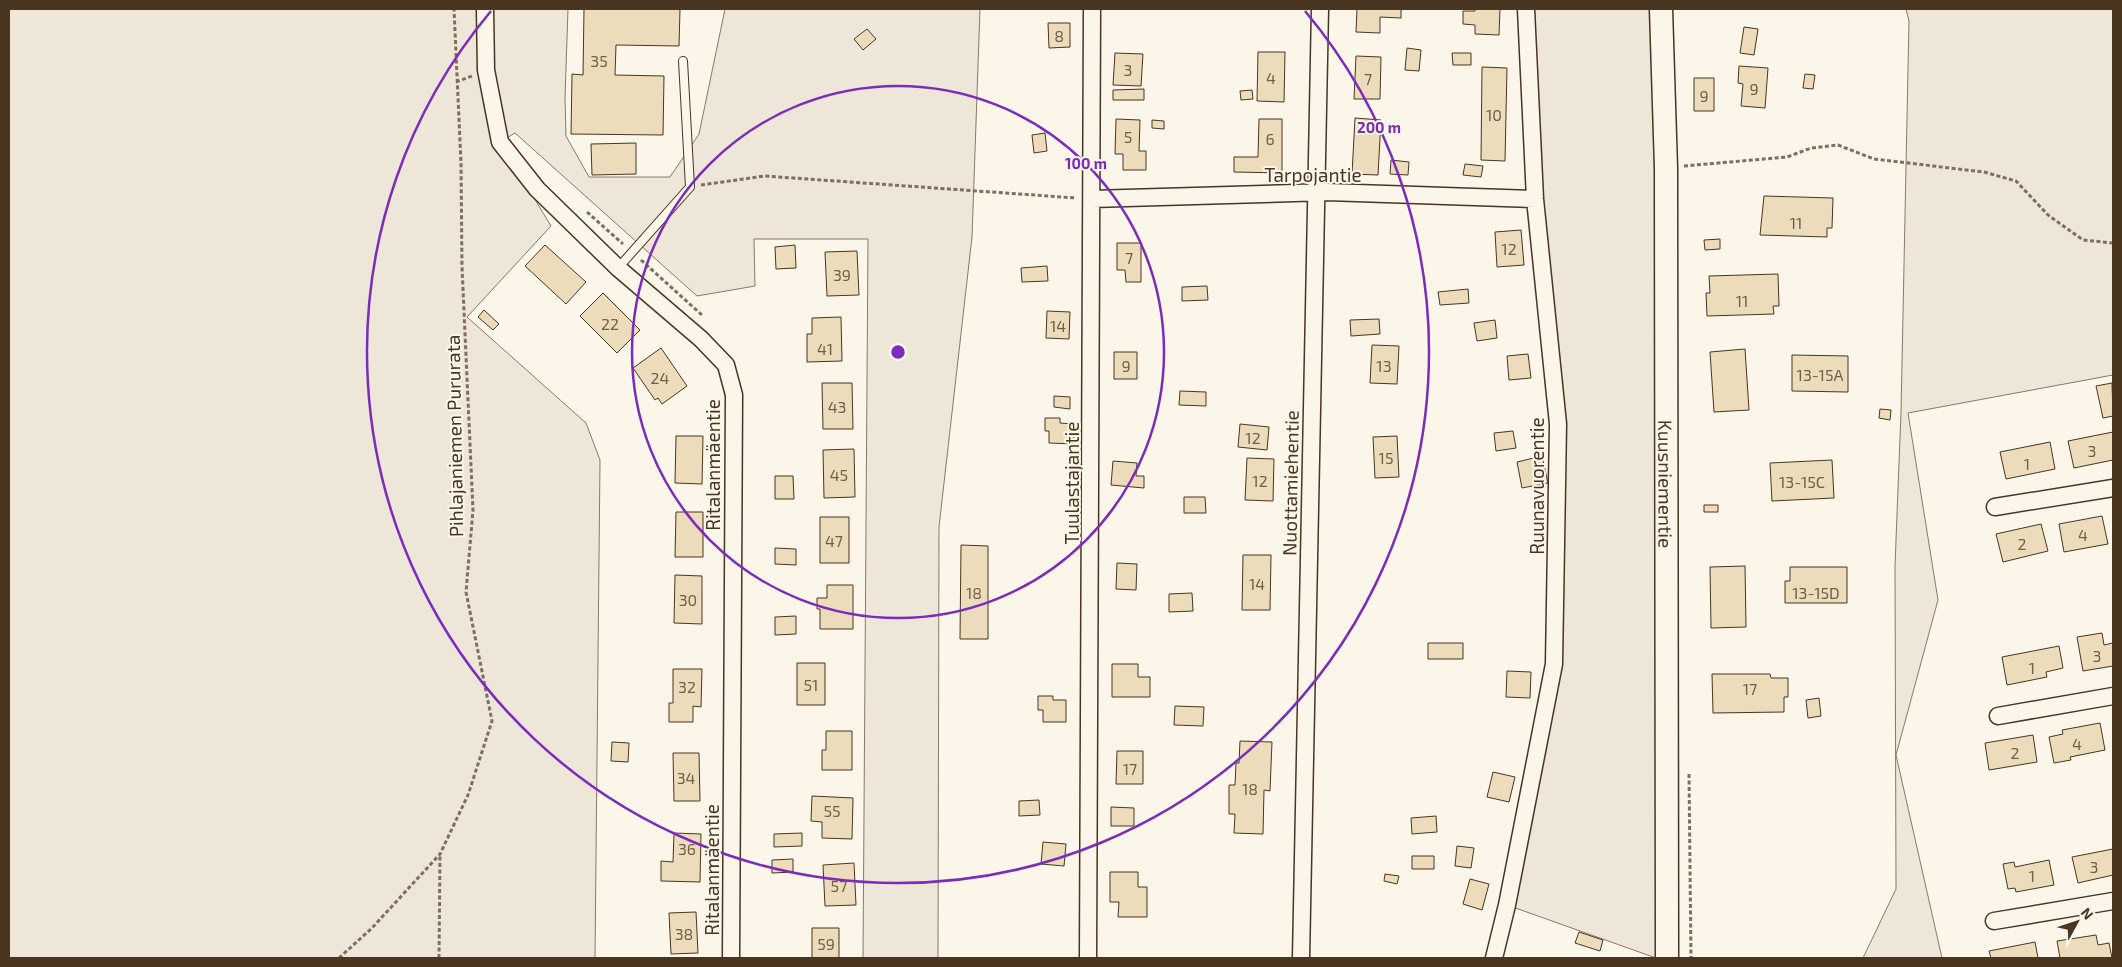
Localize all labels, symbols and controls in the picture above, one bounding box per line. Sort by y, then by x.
house number: 8 [1054,26,1064,45]
house number: 35 [590,51,608,70]
house number: 3 [1124,60,1132,79]
house number: 4 [1266,68,1276,87]
house number: 7 [1364,69,1372,88]
house number: 9 [1749,79,1759,98]
house number: 9 [1699,86,1709,105]
house number: 10 [1486,105,1502,124]
text: 200 m [1357,118,1401,136]
house number: 5 [1124,127,1132,146]
house number: 6 [1265,129,1275,148]
text: 100 m [1065,154,1107,172]
street label: Tarpojantie [1264,163,1362,186]
house number: 11 [1790,213,1802,232]
house number: 12 [1501,239,1517,258]
house number: 7 [1125,248,1133,267]
house number: 39 [833,265,851,284]
house number: 11 [1736,291,1748,310]
house number: 22 [601,314,619,333]
house number: 14 [1050,316,1066,335]
street label: Pihlajaniemen Pururata [441,335,467,537]
house number: 41 [817,339,833,358]
centre of rings [889,343,907,361]
house number: 9 [1121,356,1131,375]
house number: 13 [1376,356,1392,375]
house number: 13-15A [1797,365,1843,384]
house number: 24 [651,368,670,387]
house number: 43 [828,397,846,416]
street label: Ritalanmäentie [701,399,724,531]
street label: Nuottamiehentie [1277,410,1303,556]
street label: Ruunavuorentie [1525,417,1548,555]
street label: Kuusniementie [1655,420,1678,548]
street label: Tuulastajantie [1060,422,1083,544]
house number: 12 [1245,428,1261,447]
house number: 3 [2088,441,2096,460]
house number: 15 [1379,448,1393,467]
house number: 1 [2024,454,2030,473]
house number: 45 [830,465,848,484]
house number: 12 [1252,471,1268,490]
house number: 13-15C [1779,472,1825,491]
house number: 4 [2078,525,2088,544]
house number: 47 [825,531,843,550]
house number: 2 [2018,534,2027,553]
house number: 14 [1249,574,1265,593]
house number: 18 [966,583,982,602]
house number: 13-15D [1792,583,1840,602]
house number: 30 [679,590,697,609]
house number: 3 [2093,646,2101,665]
house number: 1 [2029,658,2035,677]
house number: 51 [804,675,818,694]
house number: 32 [678,677,696,696]
house number: 17 [1743,679,1757,698]
house number: 4 [2072,734,2082,753]
house number: 2 [2011,743,2020,762]
house number: 17 [1123,759,1137,778]
house number: 34 [677,768,696,787]
house number: 18 [1242,779,1258,798]
house number: 55 [823,801,841,820]
street label: Ritalanmäentie [700,804,723,936]
house number: 36 [678,839,696,858]
house number: 3 [2090,857,2098,876]
house number: 1 [2029,866,2035,885]
house number: 57 [831,876,847,895]
north arrow [2052,897,2102,947]
text: N [2078,904,2097,923]
house number: 38 [675,924,693,943]
house number: 59 [817,934,835,953]

